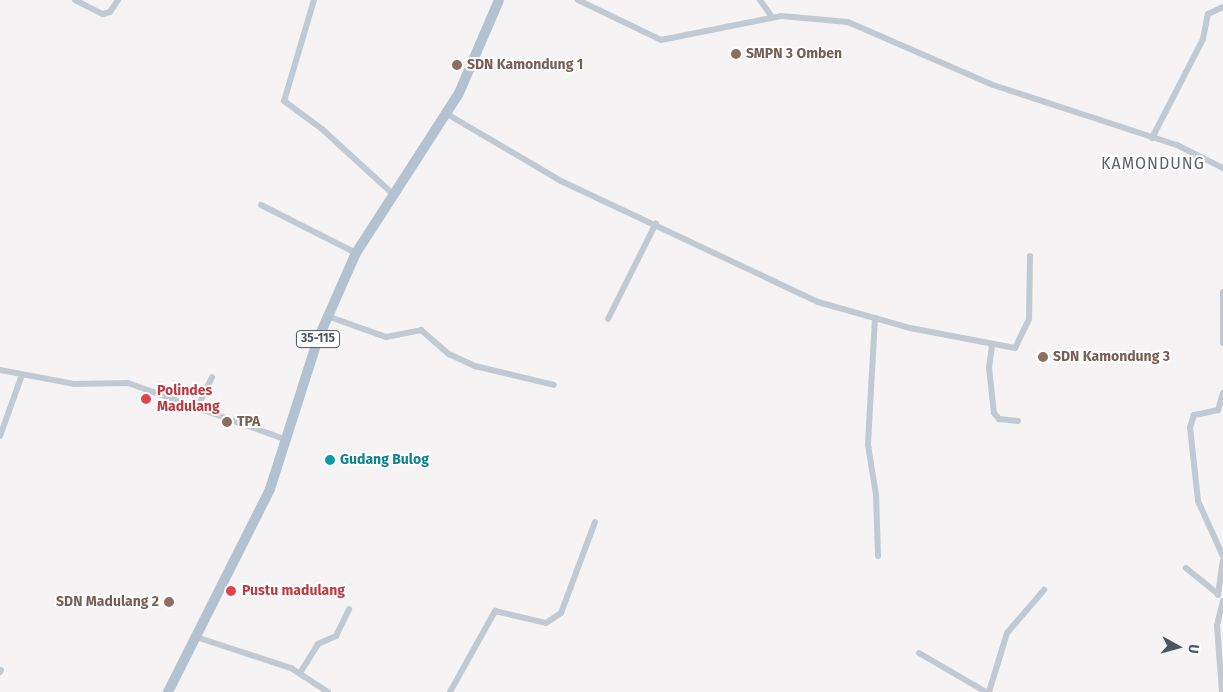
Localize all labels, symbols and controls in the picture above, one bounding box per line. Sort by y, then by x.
place label: SMPN 3 Omben [746,46,842,62]
marker: SMPN 3 Omben [730,48,742,60]
place label: SDN Kamondung 1 [467,57,583,73]
marker: SDN Kamondung 1 [451,59,463,71]
district label: KAMONDUNG [1100,154,1206,174]
road number: 35-115 [296,329,340,348]
place label: SDN Kamondung 3 [1053,349,1170,365]
marker: SDN Kamondung 3 [1037,351,1049,363]
place label: Polindes Madulang [157,383,220,416]
marker: Polindes Madulang [139,392,153,406]
place label: TPA [237,414,260,430]
marker: TPA [221,416,233,428]
place label: Gudang Bulog [340,452,429,468]
marker: Gudang Bulog [324,454,336,466]
place label: Pustu madulang [242,583,345,599]
marker: Pustu madulang [224,584,238,598]
place label: SDN Madulang 2 [56,594,159,610]
marker: SDN Madulang 2 [163,596,175,608]
north arrow [1153,622,1203,672]
text: U [1184,643,1202,654]

